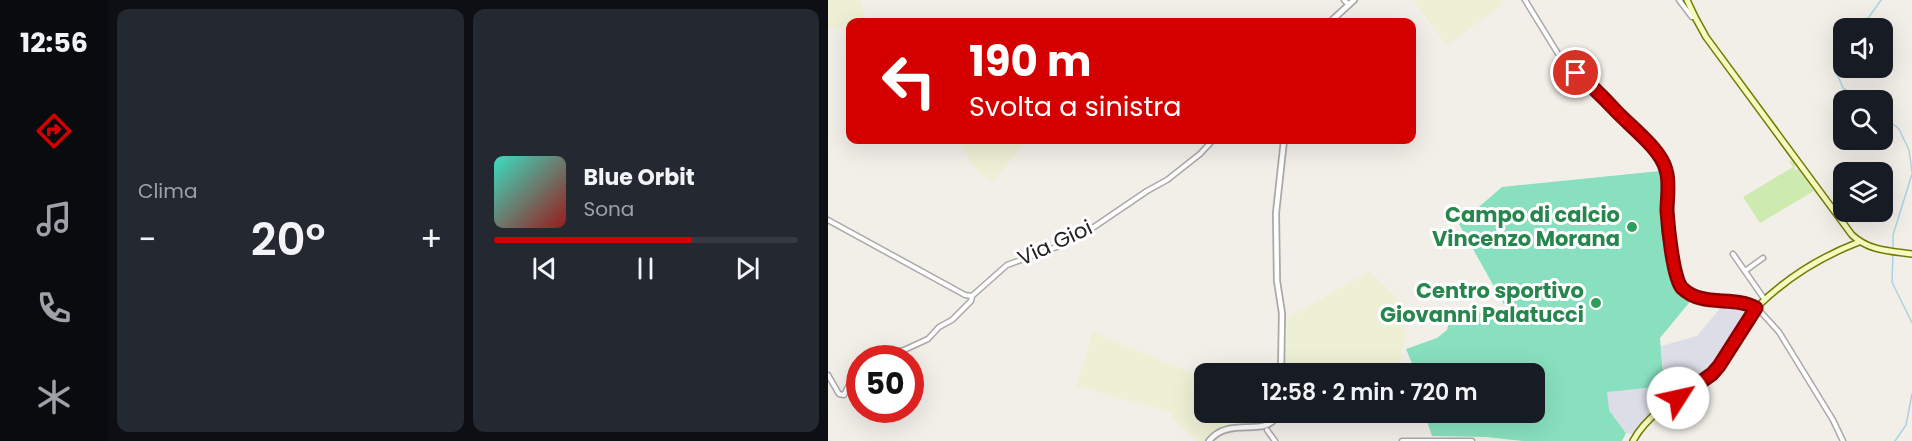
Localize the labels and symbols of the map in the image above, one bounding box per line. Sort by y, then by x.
pin [1550,47,1601,98]
place label: Campo di calcio Vincenzo Morana [1432,200,1620,253]
street label: Via Gioi [1013,213,1097,272]
marker: Campo di calcio Vincenzo Morana [1625,220,1639,234]
place label: Centro sportivo Giovanni Palatucci [1380,276,1584,329]
marker: Centro sportivo Giovanni Palatucci [1589,296,1603,310]
speed limit sign: 50 [846,345,924,423]
position arrow [1646,366,1710,430]

